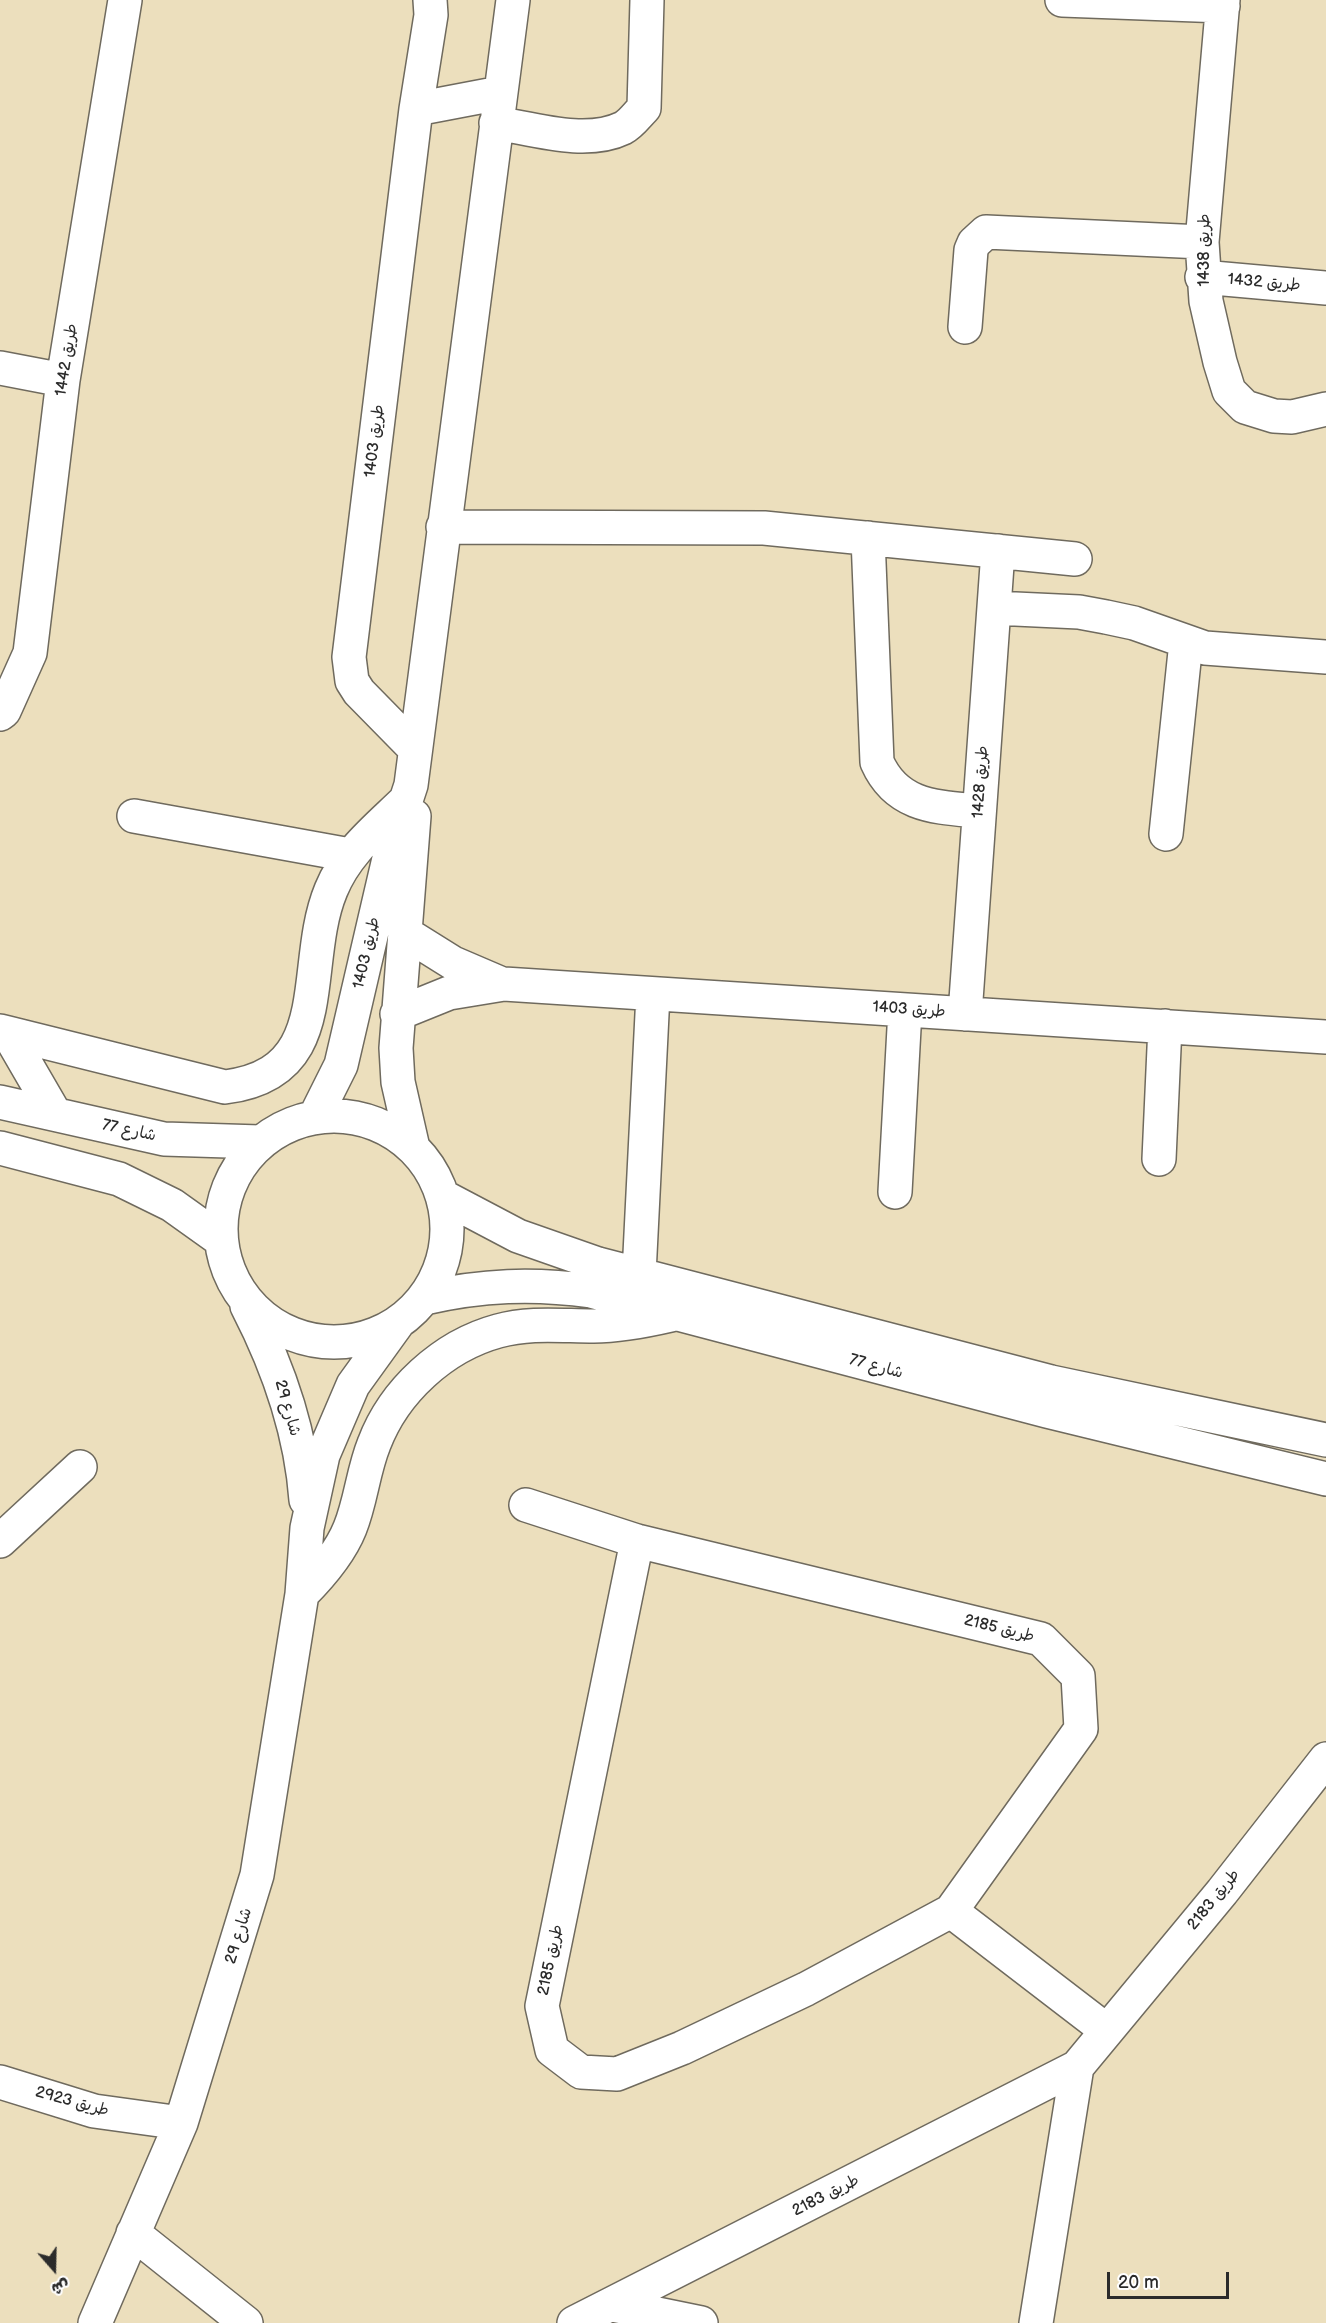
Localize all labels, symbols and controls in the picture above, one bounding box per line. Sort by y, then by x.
street label: طريق 1438 [1195,213,1215,287]
street label: طريق 1432 [1227,270,1301,296]
street label: طريق 1442 [52,322,82,398]
street label: طريق 1403 [361,404,389,478]
street label: طريق 1428 [969,745,993,819]
street label: طريق 1403 [349,915,385,991]
street label: طريق 1403 [872,998,946,1022]
street label: شارع 77 [100,1116,158,1146]
street label: شارع 77 [847,1351,905,1383]
street label: شارع 29 [270,1378,304,1438]
street label: طريق 2185 [962,1611,1036,1647]
street label: طريق 2183 [1184,1866,1244,1934]
street label: شارع 29 [221,1906,257,1966]
street label: طريق 2185 [534,1923,568,1997]
street label: طريق 2923 [33,2083,111,2121]
street label: طريق 2183 [789,2171,863,2221]
north arrow [24,2239,84,2299]
scale bar [1110,2260,1232,2298]
text: 20 m [1118,2272,1159,2293]
text: ش [49,2274,72,2298]

